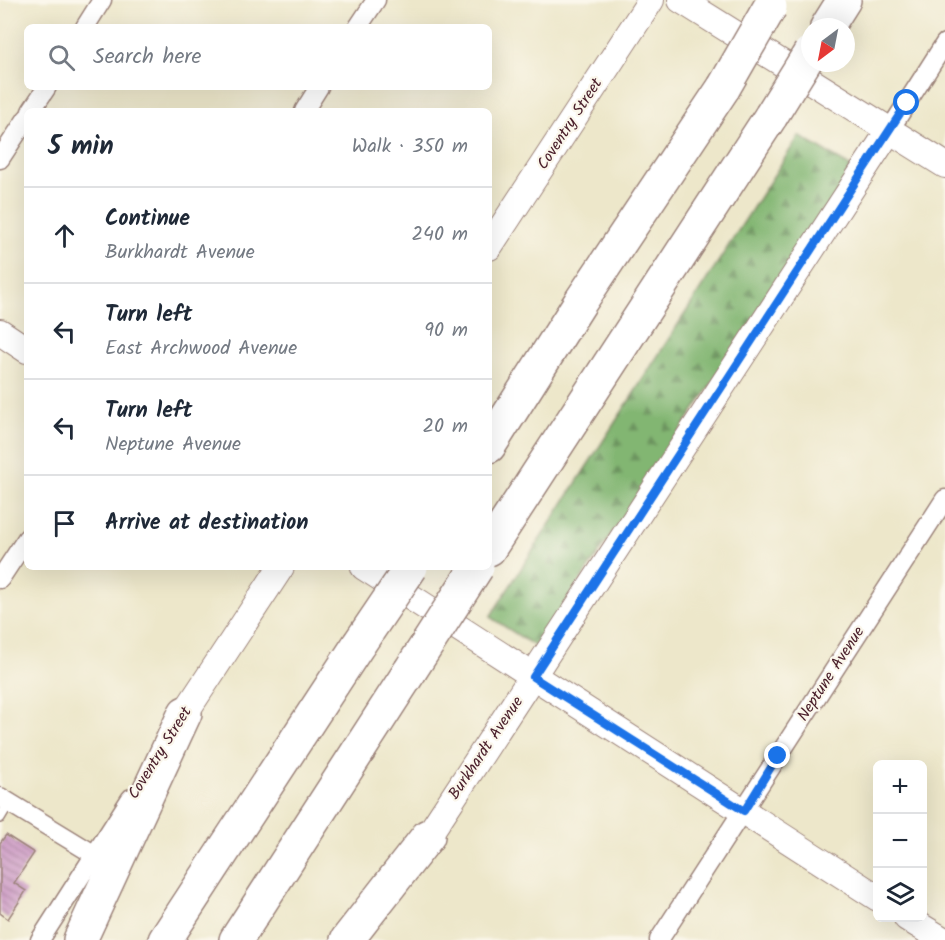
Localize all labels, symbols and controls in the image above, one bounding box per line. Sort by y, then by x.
north arrow [801,18,855,72]
search box [24,24,492,90]
text: Search here [93,40,201,75]
icon: search [45,41,78,74]
street label: Coventry Street [531,72,610,175]
route start [893,89,919,115]
text: 5 min [48,126,114,168]
text: Walk · 350 m [352,131,468,163]
text: Continue [105,202,190,237]
icon: ahead [48,219,81,252]
text: 240 m [411,219,468,251]
text: Burkhardt Avenue [105,237,255,269]
text: Turn left [105,298,192,333]
icon: left [48,315,81,348]
text: 90 m [424,315,468,347]
text: East Archwood Avenue [105,333,297,365]
text: Turn left [105,394,192,429]
icon: left [48,411,81,444]
text: 20 m [422,411,468,443]
text: Neptune Avenue [105,429,241,461]
text: Arrive at destination [105,506,308,541]
icon: arrive [48,507,81,540]
street label: Neptune Avenue [791,622,871,726]
street label: Burkhardt Avenue [442,691,530,805]
street label: Coventry Street [121,701,199,804]
route end [764,742,790,768]
map controls [873,760,927,922]
button: + [873,760,927,814]
button: − [873,814,927,868]
button: layers [873,868,927,922]

